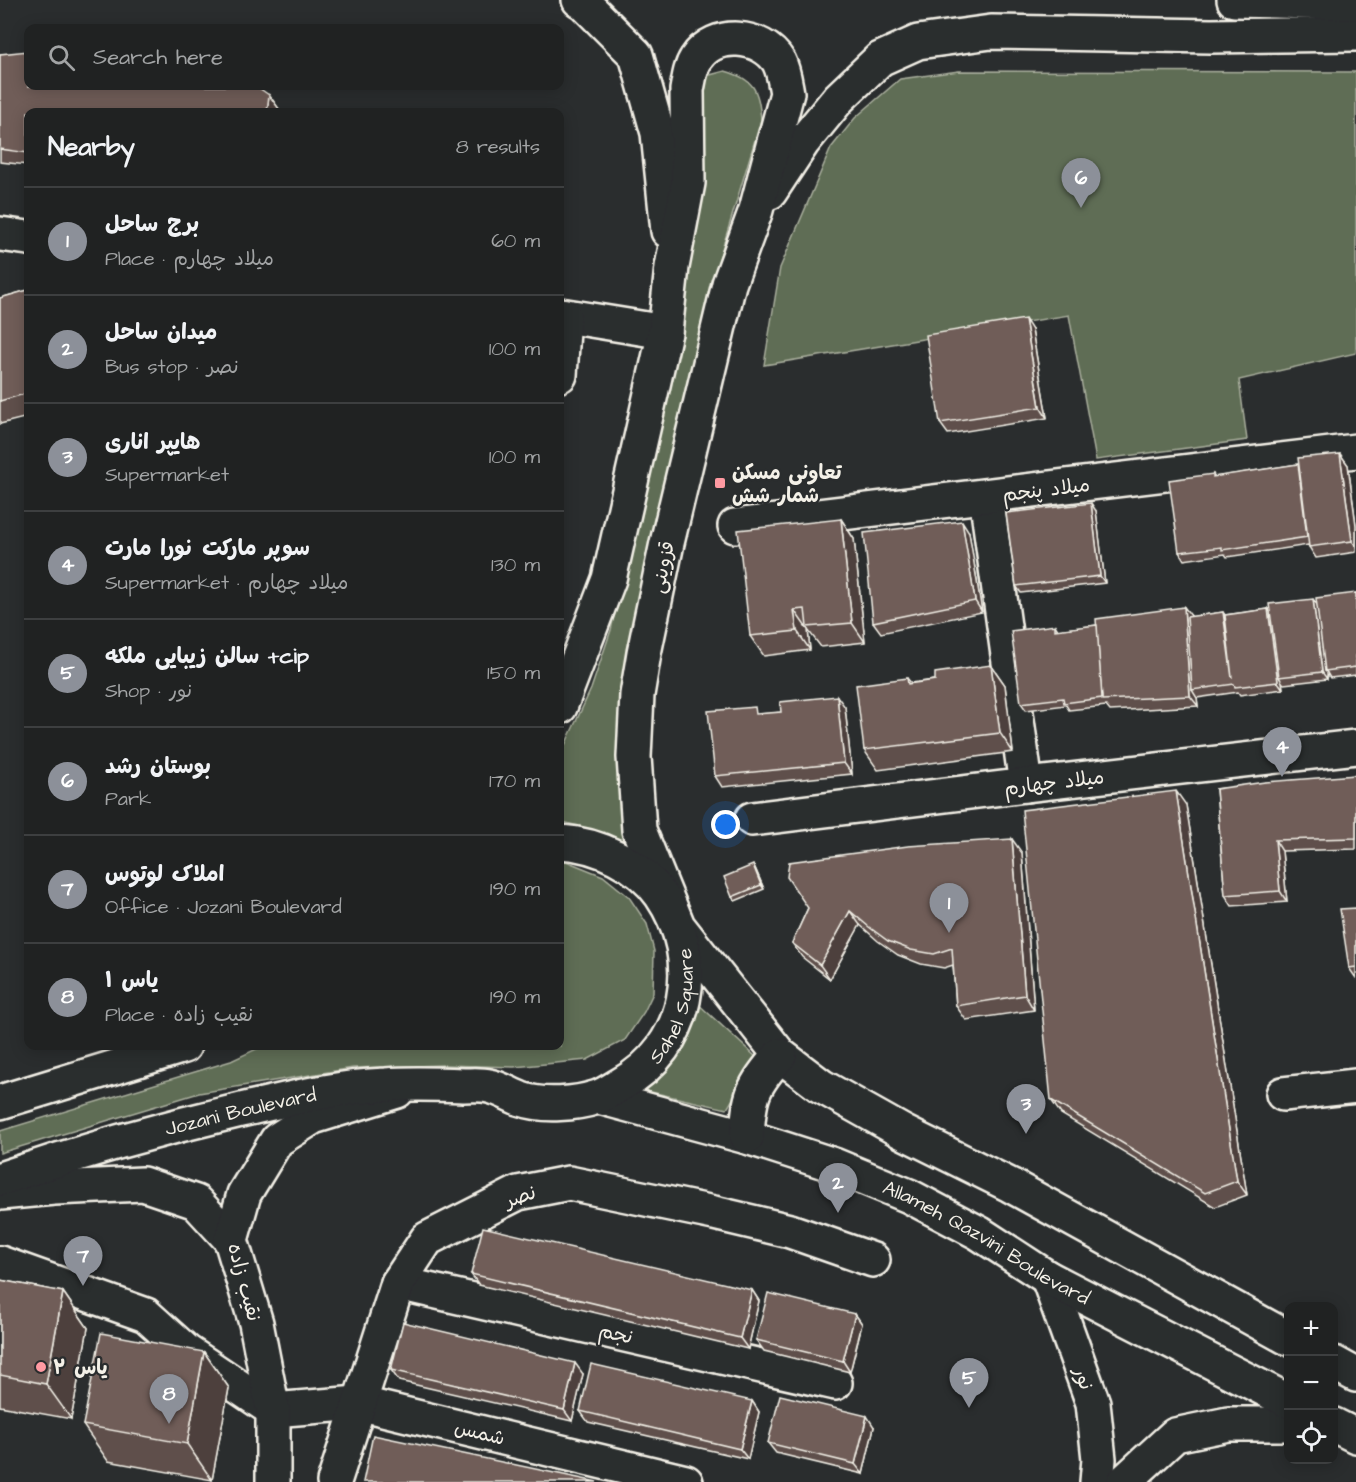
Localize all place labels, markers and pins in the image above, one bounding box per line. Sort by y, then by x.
pin: 6 [1062,158,1100,208]
place label: تعاونی مسکن شمار شش [732,459,843,510]
marker: تعاونی مسکن شمار شش [713,476,727,490]
pin: 4 [1262,728,1302,777]
pin: 1 [930,884,968,933]
pin: 3 [1006,1084,1046,1134]
pin: 2 [818,1164,858,1213]
pin: 7 [64,1236,103,1286]
place label: یاس ۲ [53,1354,108,1382]
pin: 5 [950,1358,988,1408]
marker: یاس ۲ [34,1360,48,1374]
pin: 8 [150,1374,188,1424]

